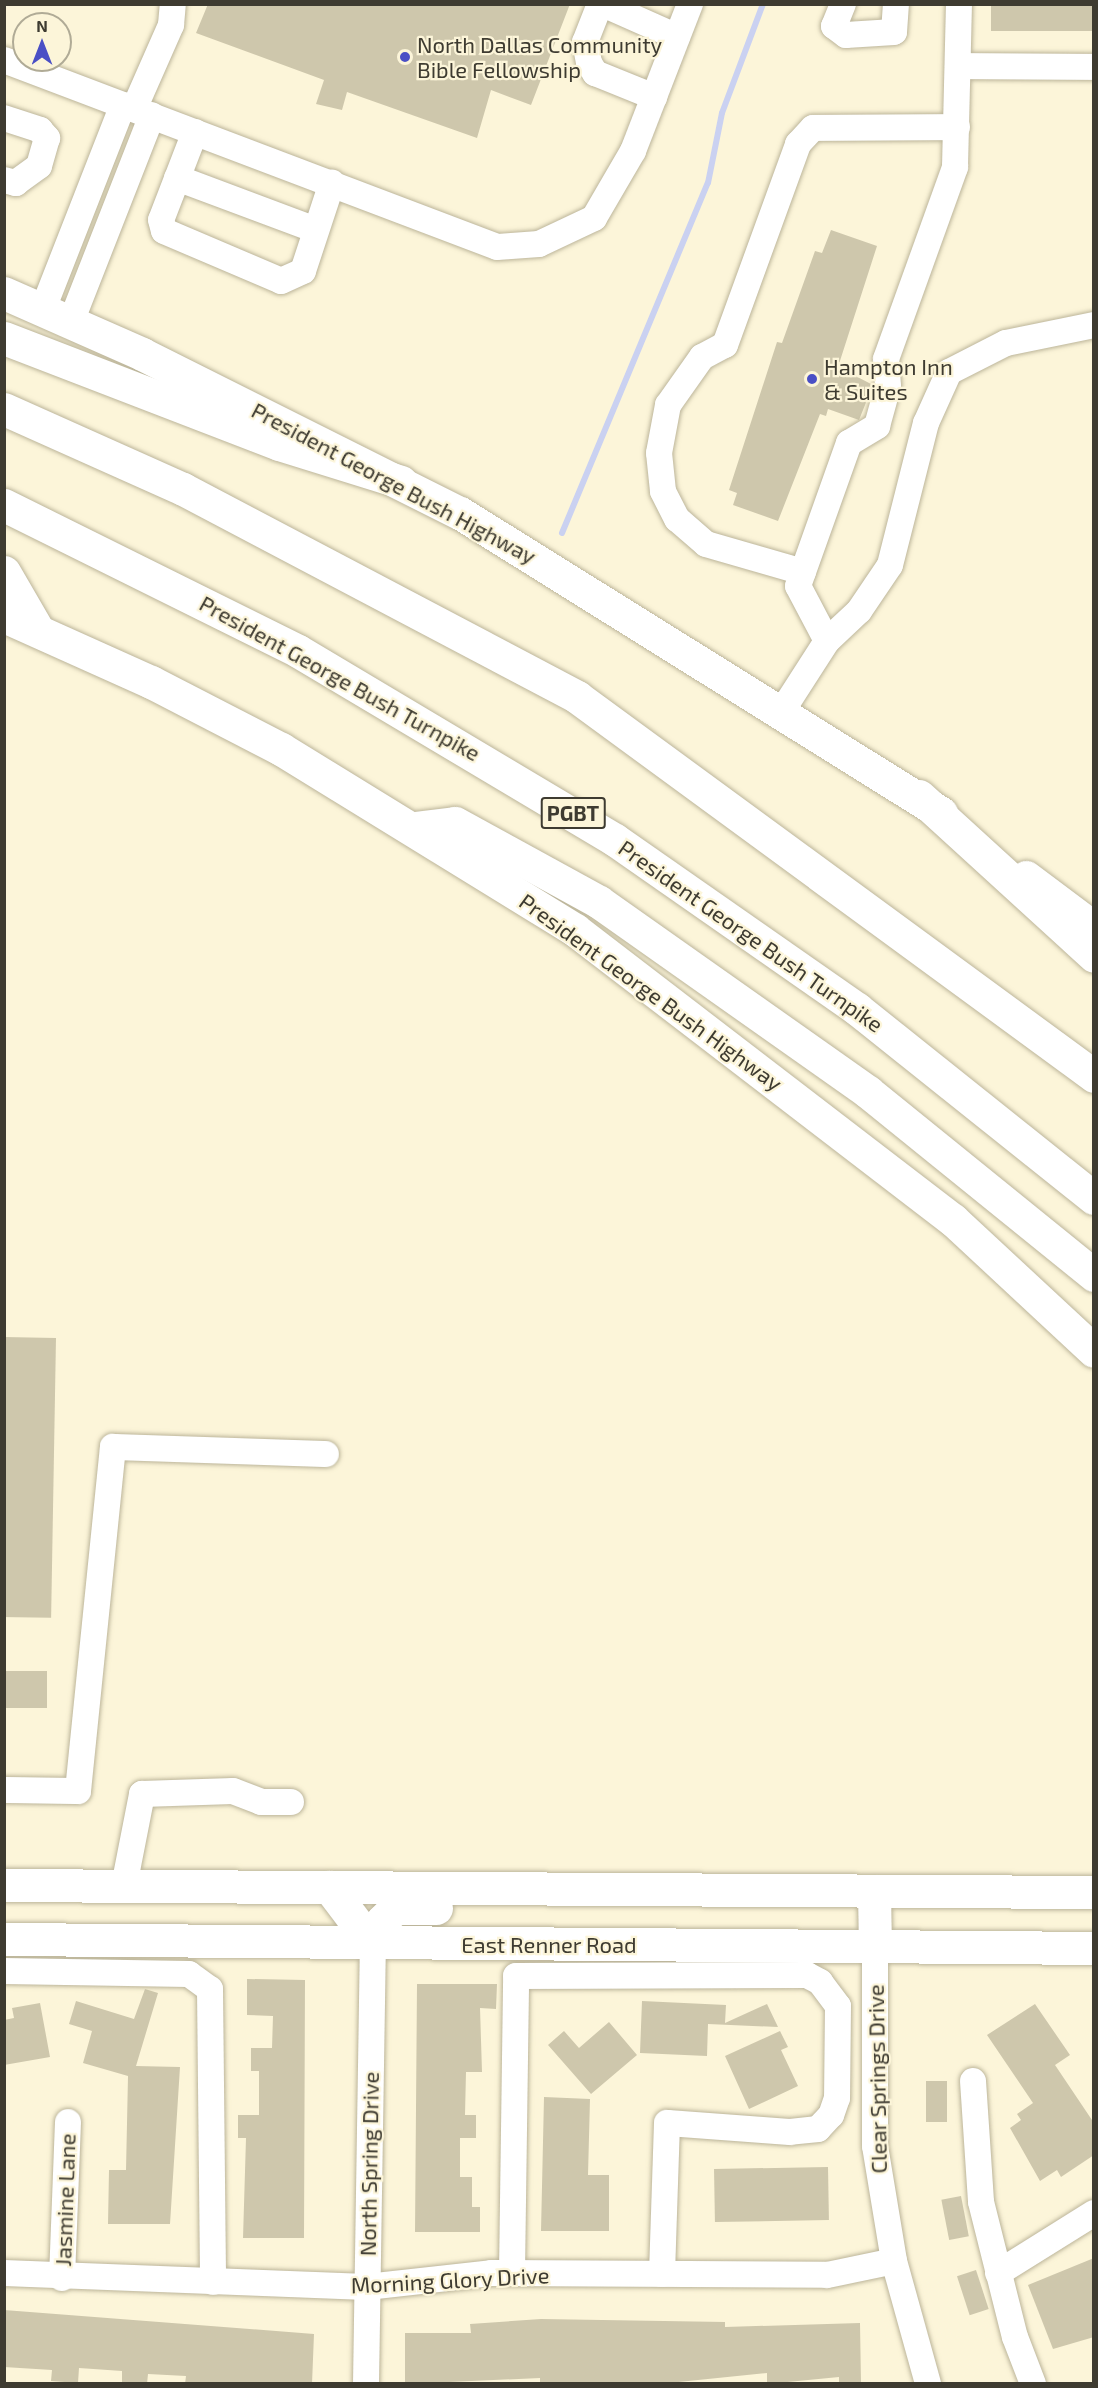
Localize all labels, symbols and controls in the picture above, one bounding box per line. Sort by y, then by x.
north arrow [12,12,72,72]
text: N [36,16,48,35]
place label: North Dallas Community Bible Fellowship [417,31,662,82]
marker: North Dallas Community Bible Fellowship [398,50,412,64]
place label: Hampton Inn & Suites [824,353,953,404]
marker: Hampton Inn & Suites [805,372,819,386]
street label: President George Bush Highway [247,397,541,569]
street label: President George Bush Turnpike [195,590,485,766]
road number: PGBT [540,795,606,831]
street label: President George Bush Turnpike [614,834,888,1038]
street label: President George Bush Highway [515,888,787,1096]
street label: East Renner Road [461,1932,637,1958]
street label: Clear Springs Drive [862,1984,892,2174]
street label: North Spring Drive [354,2072,384,2256]
street label: Jasmine Lane [49,2133,81,2267]
street label: Morning Glory Drive [350,2262,550,2298]

